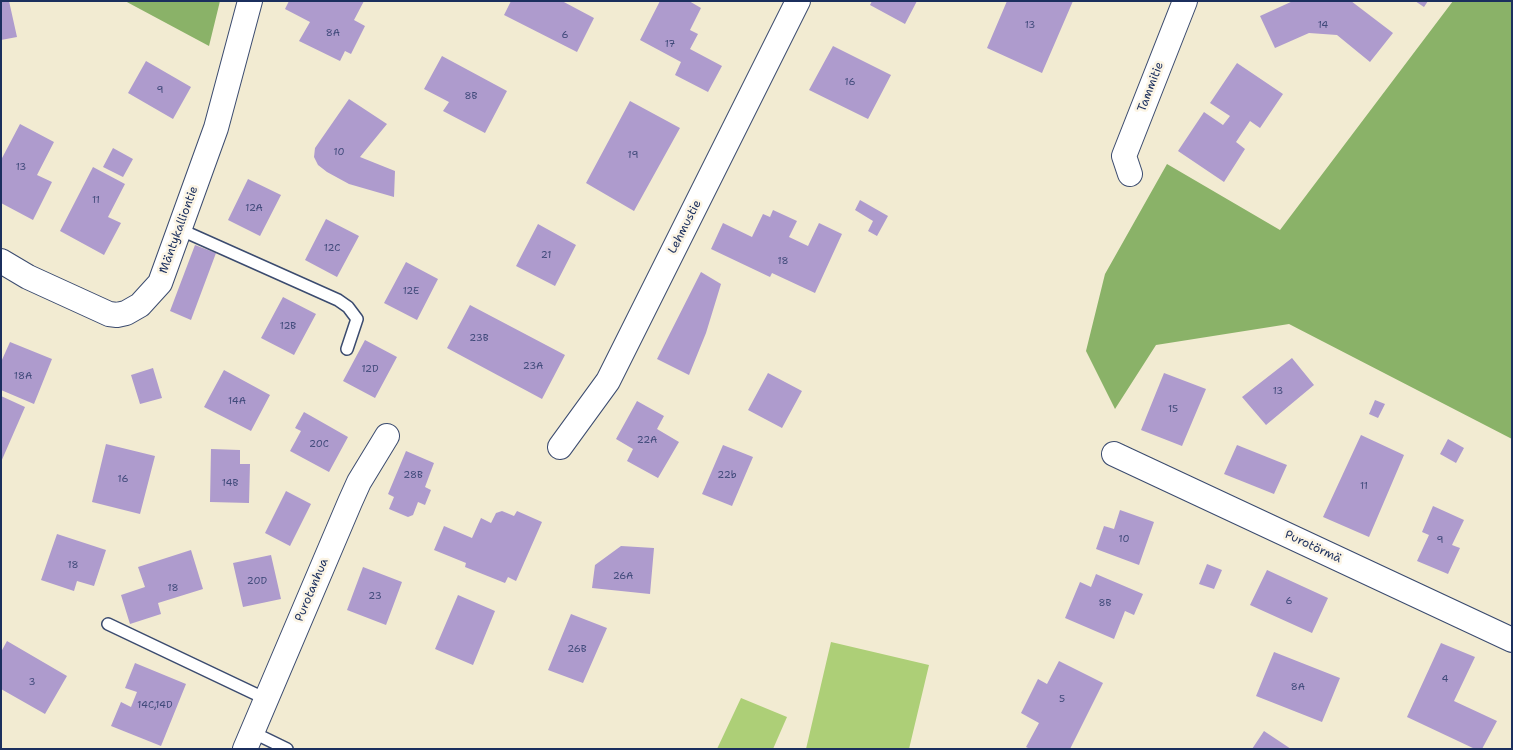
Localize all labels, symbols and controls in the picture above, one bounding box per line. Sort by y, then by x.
house number: 13 [1025,19,1035,31]
house number: 14 [1318,19,1328,31]
house number: 8A [326,27,340,39]
house number: 6 [562,29,568,41]
house number: 17 [665,38,675,50]
street label: Tammitie [1135,60,1167,114]
house number: 16 [845,76,855,88]
house number: 9 [157,84,163,96]
house number: 8B [465,90,477,102]
house number: 10 [334,146,344,158]
house number: 19 [628,149,638,161]
house number: 13 [16,161,26,173]
street label: Mäntykalliontie [157,184,201,276]
house number: 11 [92,194,100,206]
street label: Lehmustie [665,198,705,256]
house number: 12A [245,202,263,214]
house number: 12C [324,242,340,254]
house number: 21 [541,249,551,261]
house number: 18 [777,255,789,267]
house number: 12E [403,285,419,297]
house number: 12B [280,320,296,332]
house number: 23B [469,332,489,344]
house number: 23A [523,360,543,372]
house number: 12D [361,363,379,375]
house number: 18A [14,370,32,382]
house number: 13 [1273,385,1283,397]
house number: 14A [228,395,246,407]
house number: 15 [1168,403,1178,415]
house number: 22A [637,434,657,446]
house number: 20C [309,438,329,450]
house number: 28B [403,469,423,481]
house number: 22b [717,469,737,481]
house number: 16 [118,473,128,485]
house number: 14B [222,477,238,489]
house number: 11 [1360,480,1368,492]
street label: Purotörmä [1282,528,1344,566]
house number: 10 [1119,533,1129,545]
house number: 9 [1437,534,1443,546]
street label: Purotanhua [292,556,332,624]
house number: 18 [67,559,79,571]
house number: 26A [613,570,633,582]
house number: 20D [247,575,267,587]
house number: 18 [167,582,179,594]
house number: 23 [368,590,382,602]
house number: 6 [1286,595,1292,607]
house number: 8B [1099,597,1111,609]
house number: 26B [567,643,587,655]
house number: 4 [1442,673,1448,685]
house number: 3 [29,676,35,688]
house number: 8A [1291,681,1305,693]
house number: 5 [1059,693,1065,705]
house number: 14C,14D [137,699,173,711]

